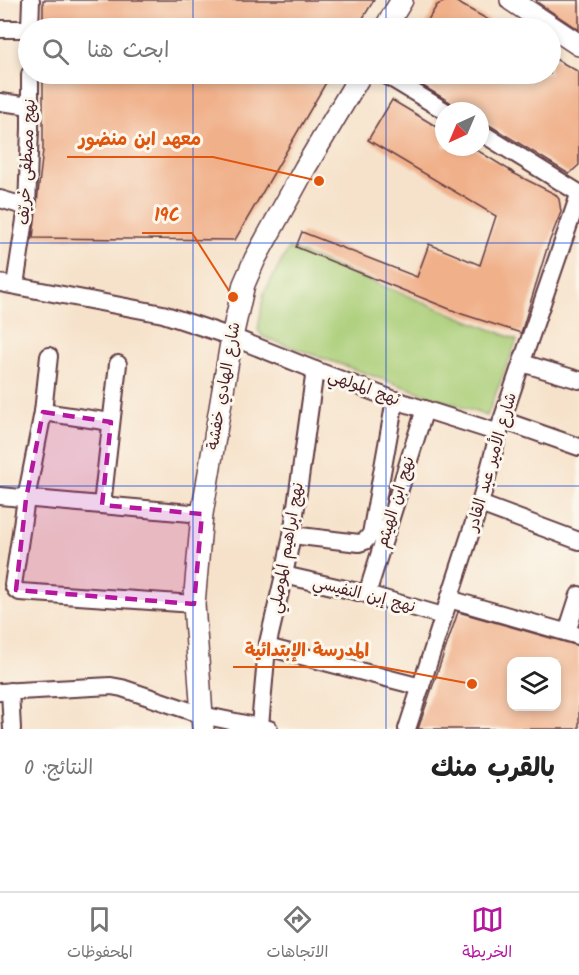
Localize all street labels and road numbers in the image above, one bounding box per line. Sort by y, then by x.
street label: نهج مصطفى خريّف [11,98,43,226]
street label: شارع الهادي خفشة [200,320,248,452]
street label: نهج المولهي [324,363,403,413]
street label: شارع الأمير عبد القادر [460,390,524,536]
street label: نهج ابن الهيثم [370,453,422,551]
street label: نهج ابراهيم الموصلي [263,480,312,616]
street label: نهج إبن النفيسي [310,570,418,621]

